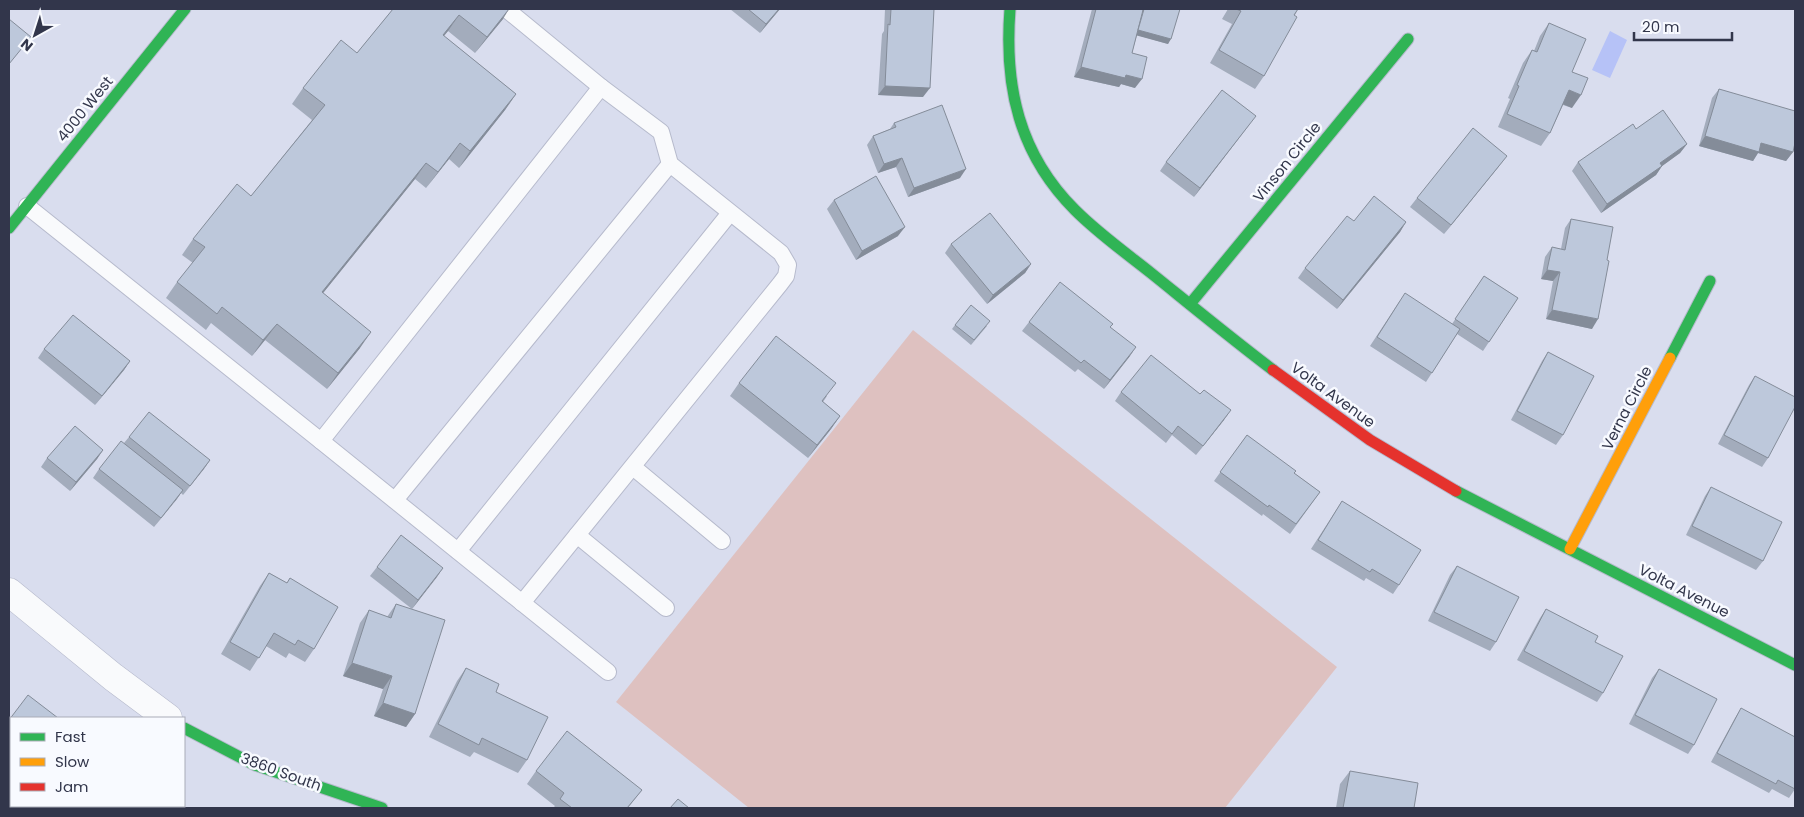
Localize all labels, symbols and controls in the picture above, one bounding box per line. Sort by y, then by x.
north arrow [10,10,60,60]
scale bar [1634,10,1732,42]
text: 20 m [1642,16,1680,37]
text: N [16,34,37,56]
street label: 4000 West [52,71,118,146]
street label: Vinson Circle [1248,117,1325,206]
street label: Volta Avenue [1287,357,1380,432]
street label: Verna Circle [1596,362,1657,453]
street label: Volta Avenue [1635,559,1733,622]
legend [10,717,185,807]
text: Fast [55,726,86,747]
street label: 3860 South [238,747,324,796]
text: Slow [55,751,90,772]
text: Jam [55,776,89,797]

